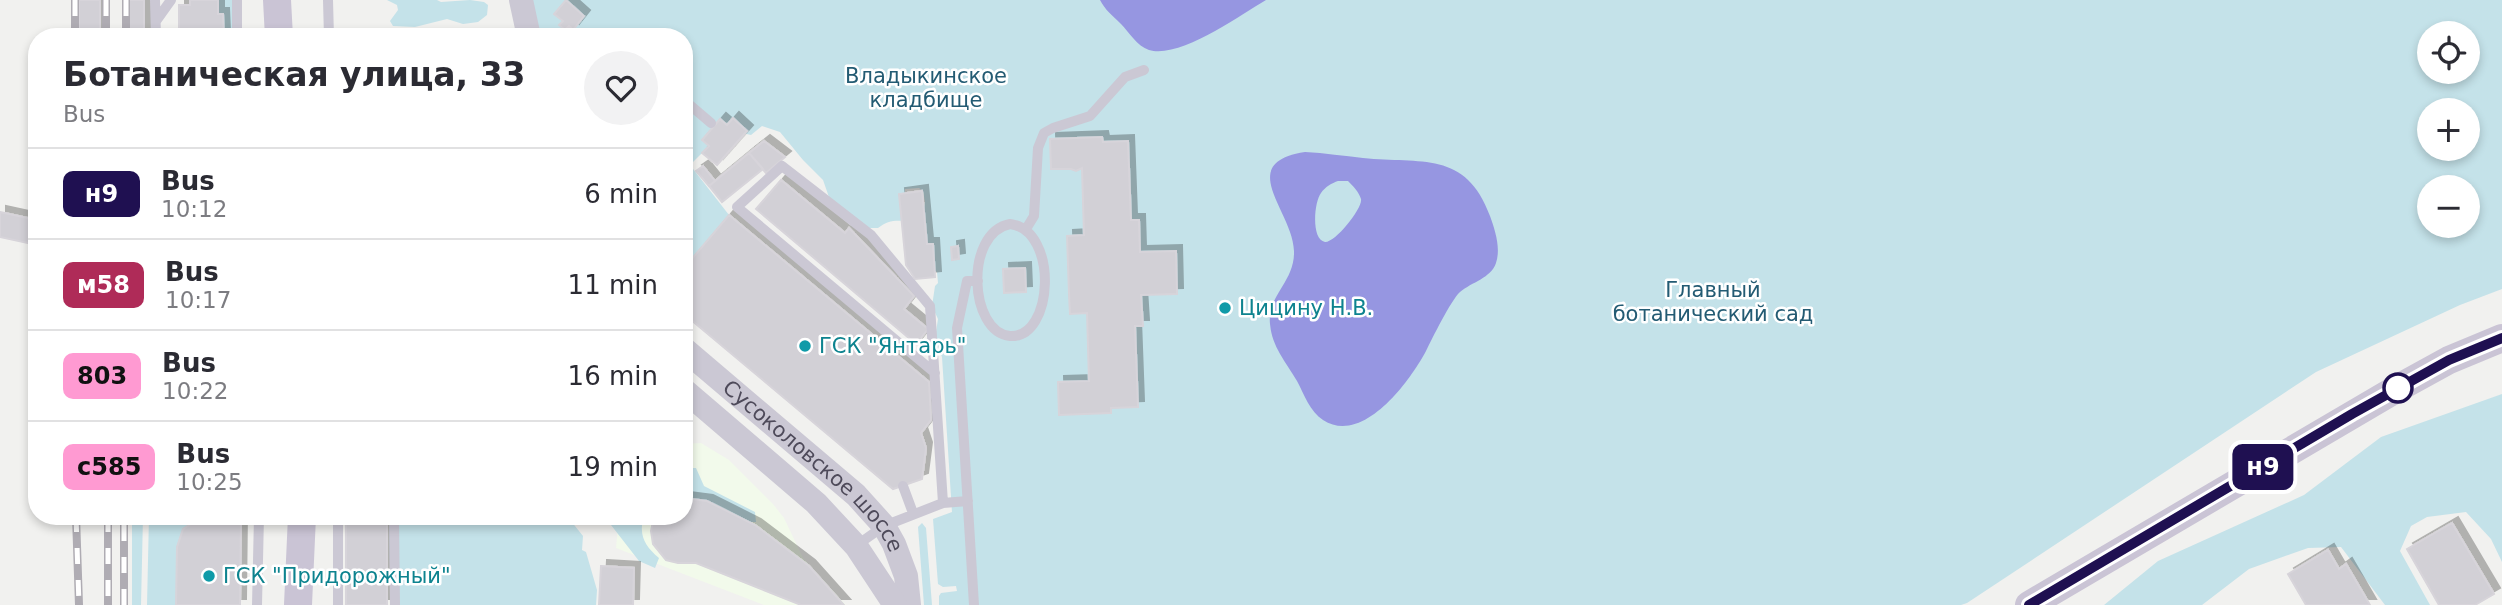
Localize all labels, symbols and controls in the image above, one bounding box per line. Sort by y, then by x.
map controls [2417,21,2480,238]
button: locate [2417,21,2480,84]
button: heart [584,51,658,125]
text: Ботаническая улица, 33 [63,55,526,94]
park label: Владыкинское кладбище [845,64,1007,112]
button: + [2417,98,2480,161]
text: Bus [63,101,105,127]
text: Bus [161,166,215,196]
button: − [2417,175,2480,238]
text: 6 min [584,179,658,209]
text: н9 [85,180,118,208]
text: 10:12 [161,196,227,222]
text: Bus [165,257,219,287]
text: 11 min [568,270,658,300]
text: м58 [77,271,130,299]
park label: Главный ботанический сад [1613,278,1813,326]
text: 10:17 [165,287,231,313]
place label: Цицину Н.В. [1239,296,1373,320]
marker: Цицину Н.В. [1217,300,1233,316]
place label: ГСК "Янтарь" [819,334,967,358]
marker: ГСК "Янтарь" [797,338,813,354]
text: Bus [162,348,216,378]
text: 16 min [568,361,658,391]
text: 803 [77,362,127,390]
unlabelled marker [2383,373,2413,403]
street label: Сусоколовское шоссе [718,375,908,555]
text: 10:22 [162,378,228,404]
text: Bus [176,439,230,469]
line badge: н9 [2232,444,2294,490]
text: 19 min [568,452,658,482]
text: с585 [77,453,141,481]
text: н9 [2246,453,2280,481]
text: 10:25 [176,469,243,495]
place label: ГСК "Придорожный" [223,564,451,588]
marker: ГСК "Придорожный" [201,568,217,584]

